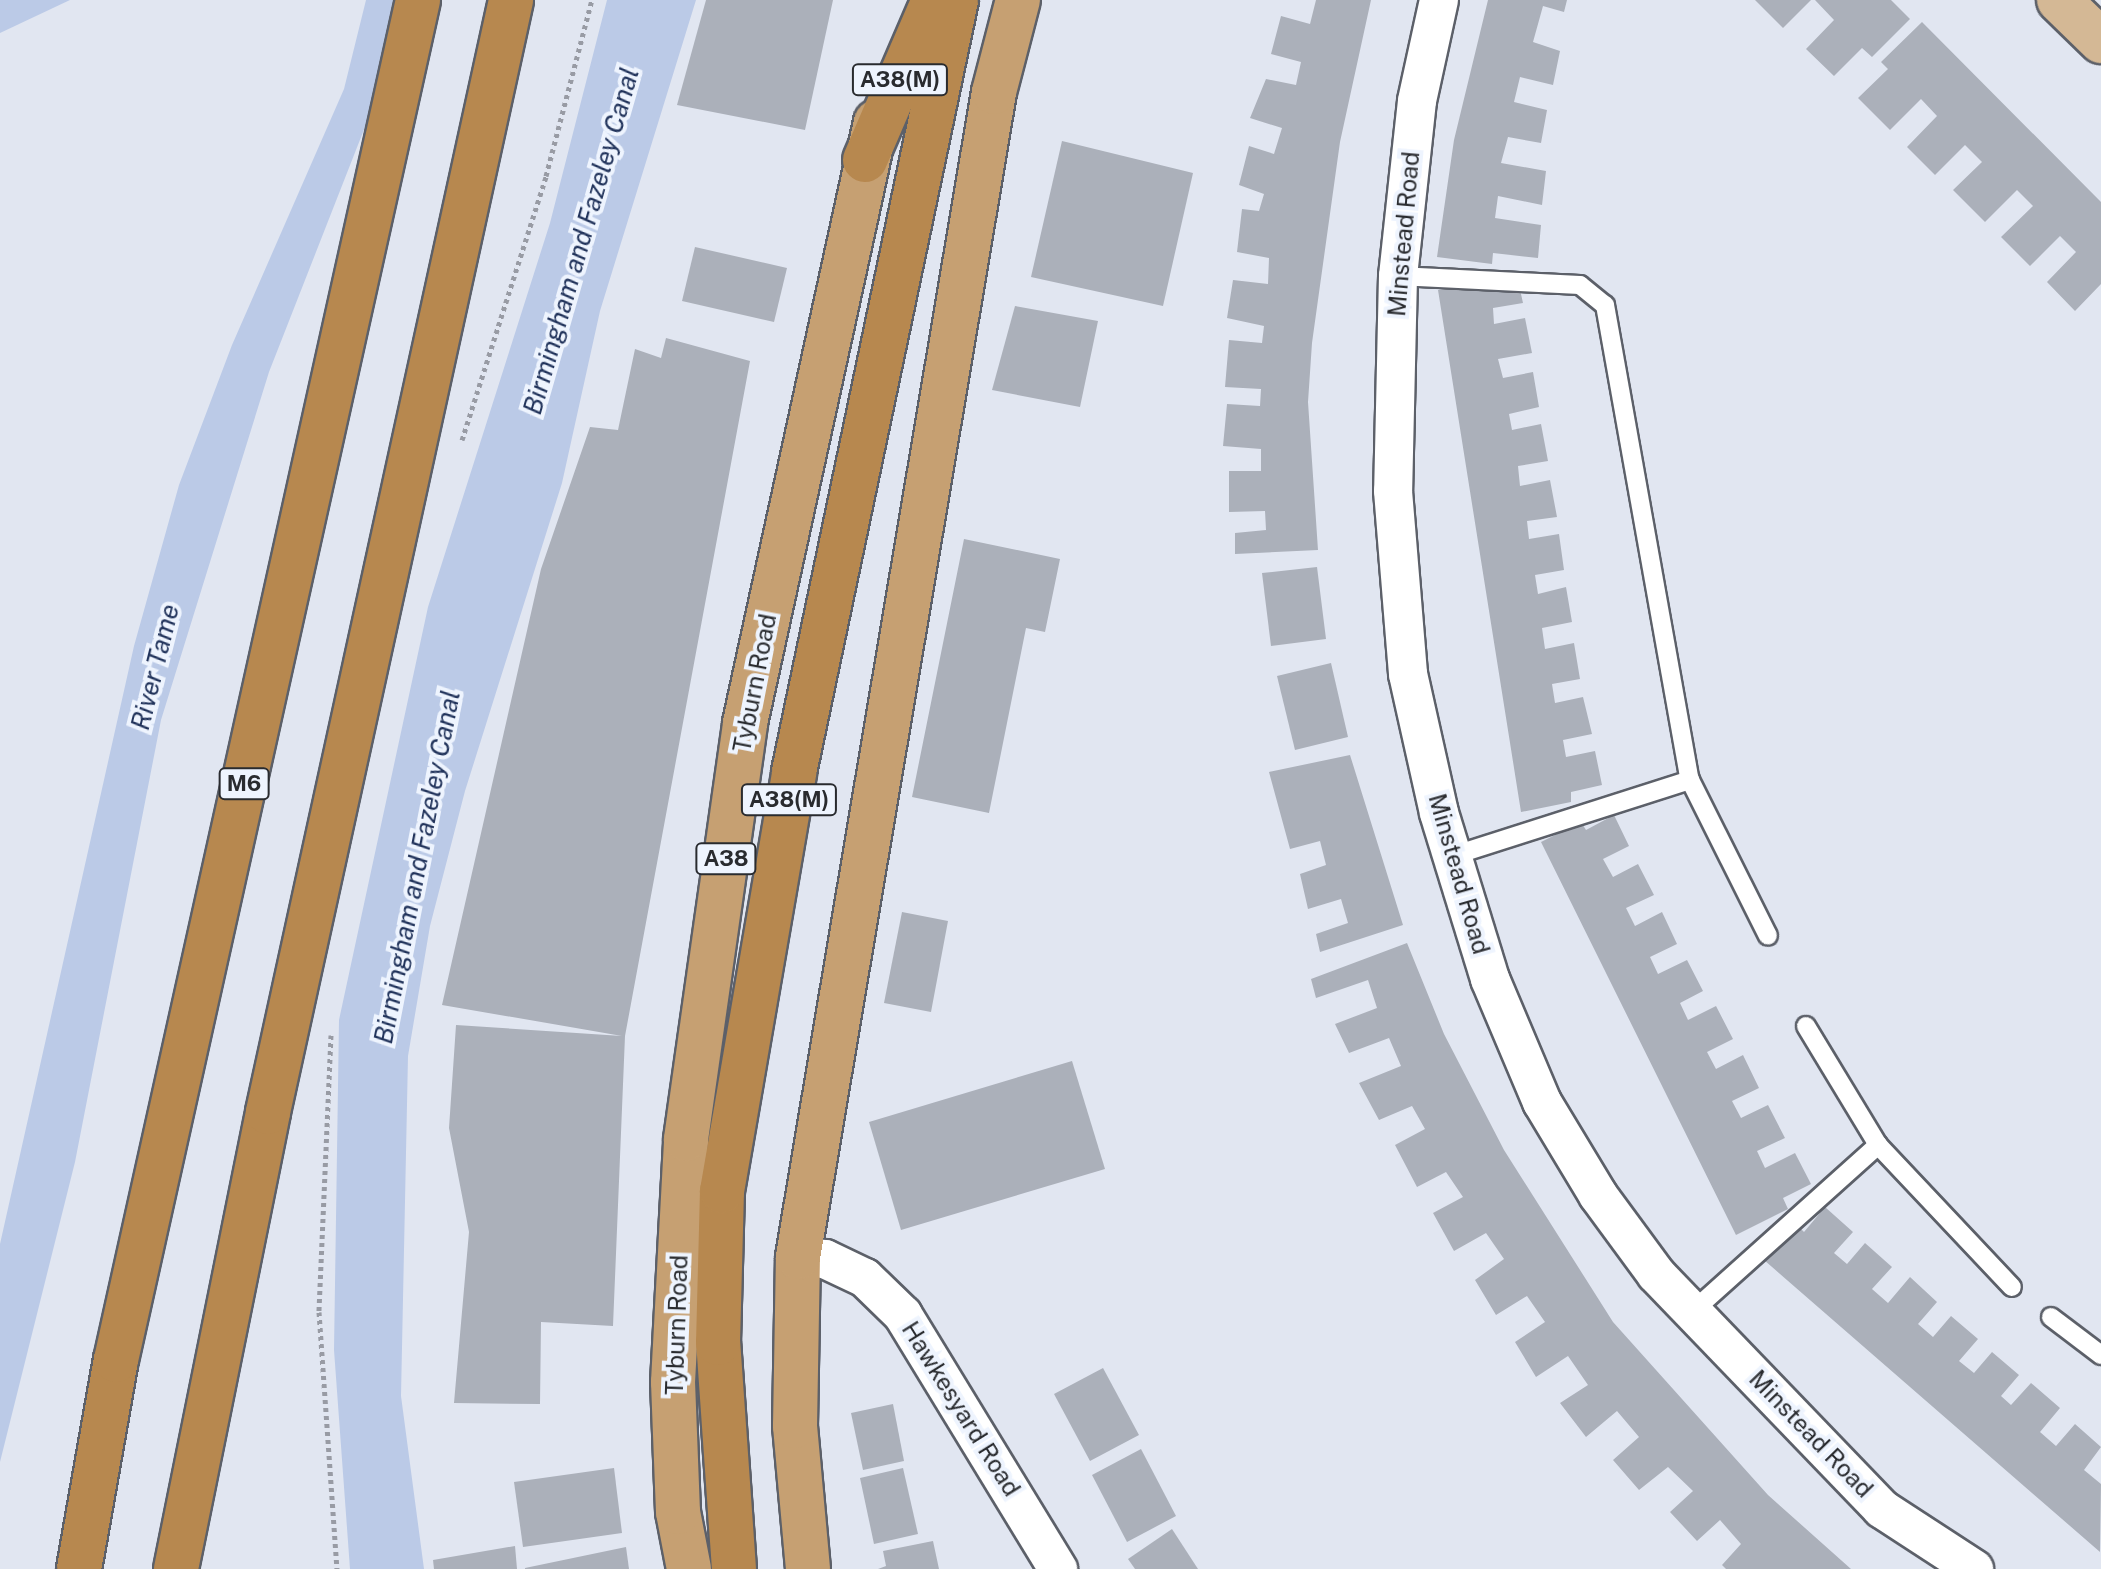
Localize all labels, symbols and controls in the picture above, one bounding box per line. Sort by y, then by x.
road number: A38(M) [850,62,950,98]
water label: Birmingham and Fazeley Canal [516,64,646,418]
street label: Minstead Road [1382,150,1426,318]
water label: River Tame [124,601,186,733]
street label: Tyburn Road [727,611,783,755]
water label: Birmingham and Fazeley Canal [367,688,467,1046]
road number: M6 [218,766,270,802]
road number: A38(M) [739,782,839,818]
street label: Minstead Road [1422,790,1496,958]
road number: A38 [694,841,758,877]
street label: Tyburn Road [660,1254,694,1396]
street label: Hawkesyard Road [896,1316,1026,1502]
street label: Minstead Road [1743,1364,1879,1504]

